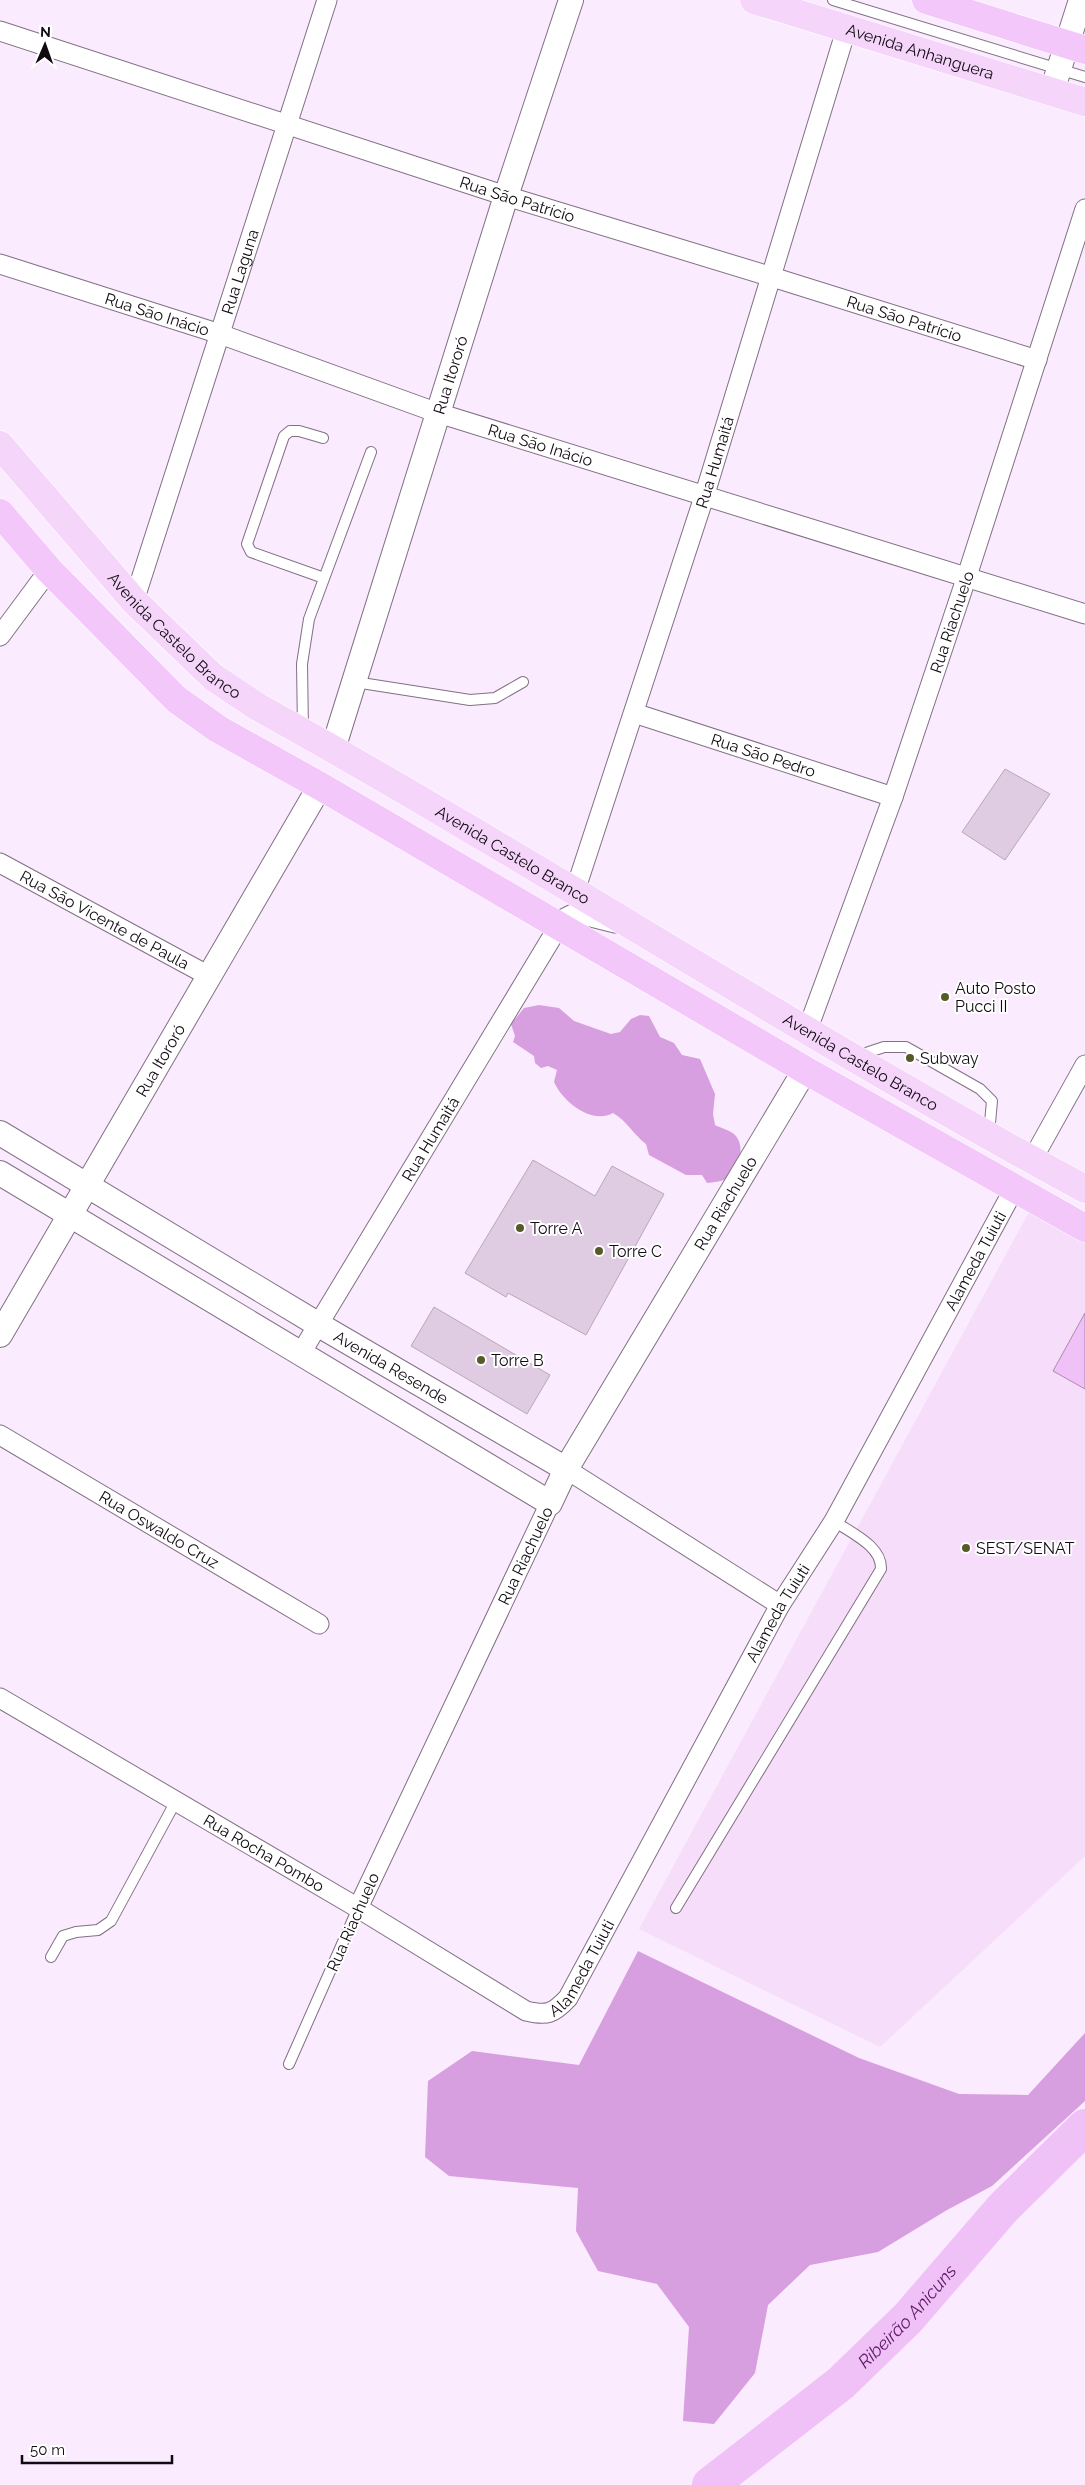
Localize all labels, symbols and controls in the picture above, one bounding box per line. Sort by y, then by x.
north arrow [20,20,70,70]
street label: Avenida Anhanguera [844,20,997,83]
text: N [40,24,51,40]
street label: Rua São Patrício [457,172,577,226]
street label: Rua Laguna [217,227,262,316]
street label: Rua São Inácio [103,289,212,340]
street label: Rua São Patrício [844,291,964,345]
street label: Rua Itororó [429,333,471,416]
street label: Rua Humaitá [692,414,738,511]
street label: Rua São Inácio [486,420,595,470]
street label: Avenida Castelo Branco [104,568,245,703]
street label: Rua Riachuelo [926,568,978,675]
street label: Rua São Pedro [709,729,818,781]
street label: Avenida Castelo Branco [432,802,594,908]
street label: Rua São Vicente de Paula [17,866,192,973]
place label: Auto Posto Pucci II [955,979,1036,1016]
marker: Auto Posto Pucci II [939,991,951,1003]
street label: Avenida Castelo Branco [780,1009,942,1115]
street label: Rua Itororó [132,1020,189,1100]
place label: Subway [920,1049,979,1068]
marker: Subway [904,1052,916,1064]
street label: Rua Humaitá [398,1093,463,1185]
street label: Rua Riachuelo [690,1153,761,1253]
street label: Alameda Tuiuti [941,1208,1010,1314]
place label: Torre A [530,1219,582,1238]
marker: Torre A [514,1222,526,1234]
place label: Torre C [609,1242,662,1261]
marker: Torre C [593,1245,605,1257]
street label: Avenida Resende [331,1326,452,1408]
place label: Torre B [491,1351,544,1370]
marker: Torre B [475,1354,487,1366]
street label: Rua Oswaldo Cruz [96,1487,223,1572]
street label: Rua Riachuelo [494,1504,556,1608]
place label: SEST/SENAT [976,1539,1075,1558]
marker: SEST/SENAT [960,1542,972,1554]
street label: Alameda Tuiuti [742,1560,813,1665]
street label: Rua Rocha Pombo [200,1810,328,1896]
street label: Rua Riachuelo [323,1870,383,1974]
street label: Alameda Tuiuti [545,1916,618,2020]
water label: Ribeirão Anicuns [853,2259,961,2372]
scale bar [22,2432,172,2464]
text: 50 m [30,2441,65,2459]

